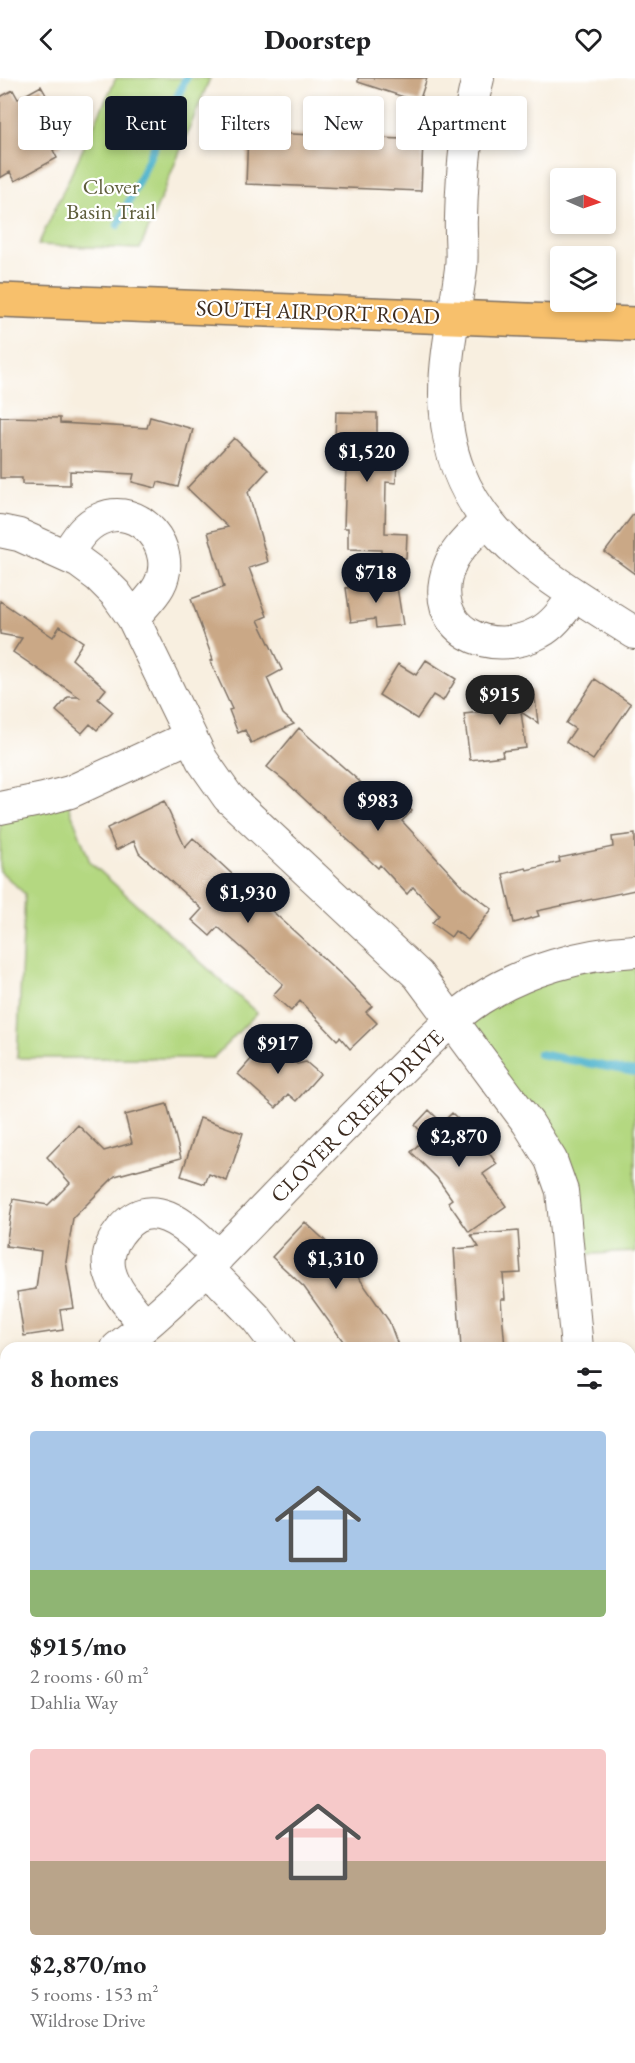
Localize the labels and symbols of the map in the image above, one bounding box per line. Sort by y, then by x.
north arrow [550,168,616,234]
park label: Clover Basin Trail [66,172,156,226]
street label: SOUTH AIRPORT ROAD [196,293,440,331]
pin: $1,520 [318,432,416,483]
pin: $718 [340,553,412,604]
pin: $915 [464,675,536,726]
pin: $983 [342,781,414,832]
pin: $1,930 [199,873,297,924]
street label: CLOVER CREEK DRIVE [264,1023,450,1209]
pin: $917 [242,1024,314,1075]
pin: $2,870 [410,1117,508,1168]
pin: $1,310 [287,1239,385,1290]

